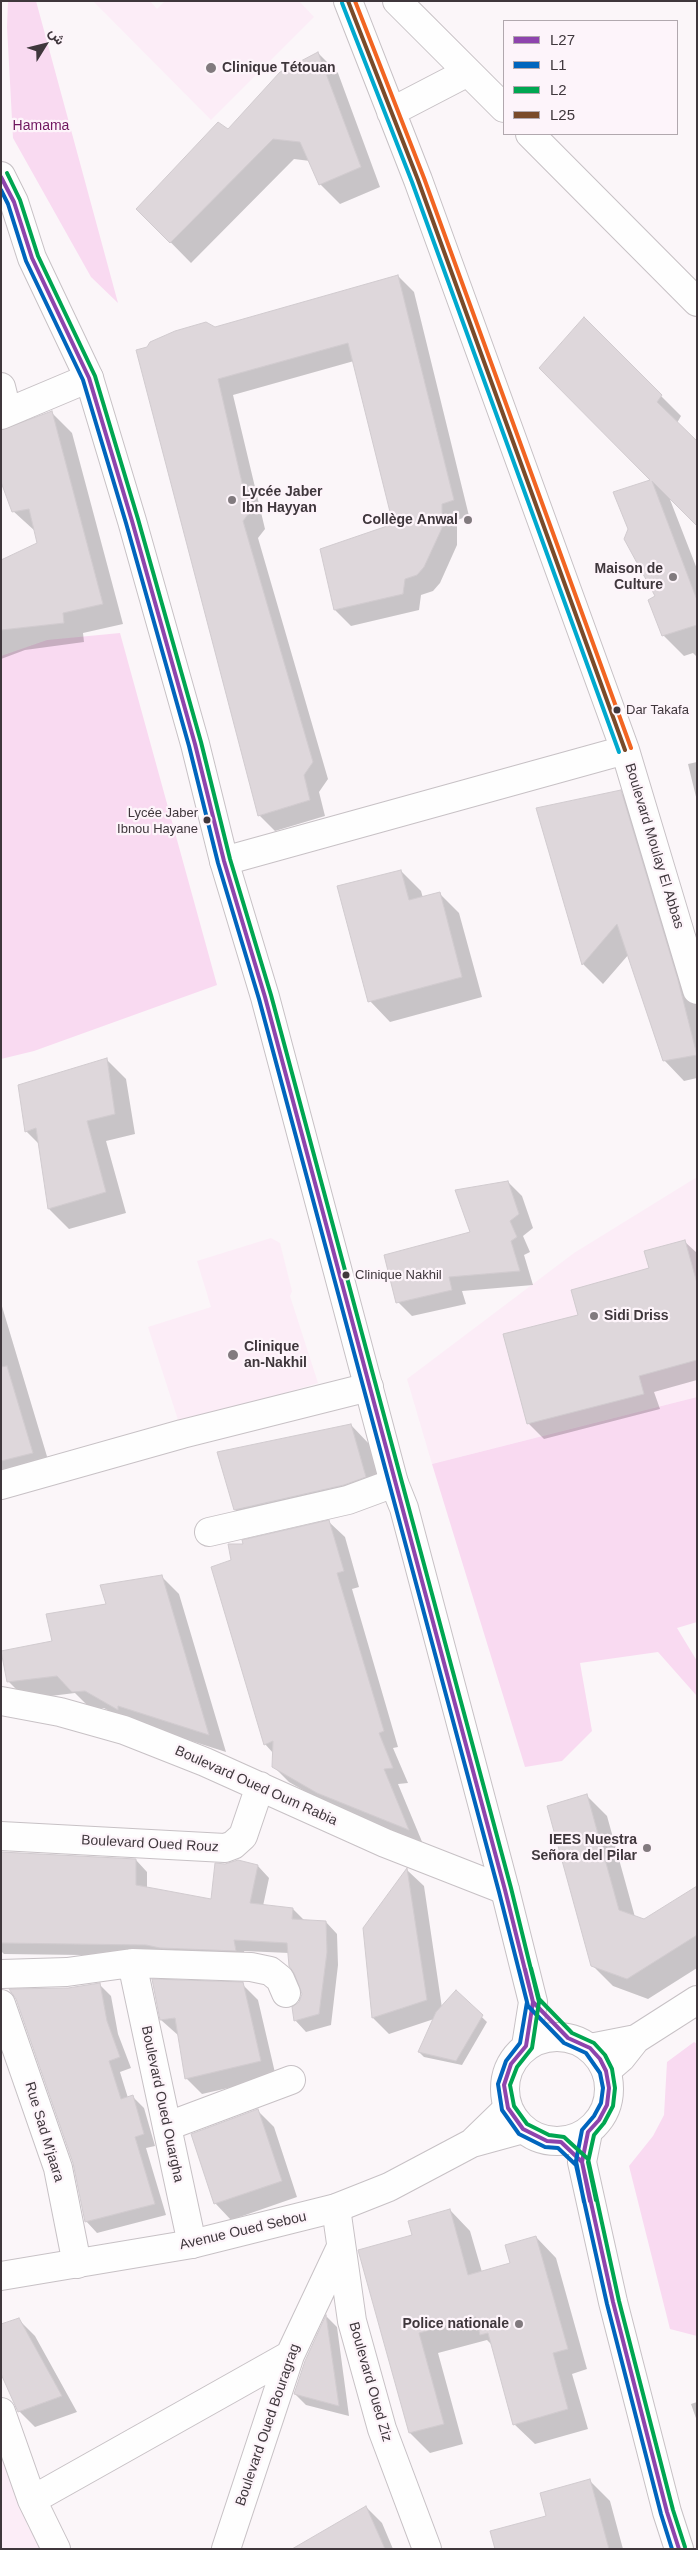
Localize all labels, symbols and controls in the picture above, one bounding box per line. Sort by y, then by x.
north arrow [20,20,70,70]
legend [503,20,678,135]
text: ش [46,25,69,48]
text: L27 [550,31,575,48]
text: L1 [550,56,567,73]
place label: Clinique Tétouan [222,60,336,76]
marker: Clinique Tétouan [204,61,218,75]
text: L2 [550,81,567,98]
text: L25 [550,106,575,123]
park label: Hamama [13,118,69,134]
place label: Lycée Jaber Ibn Hayyan [242,484,322,516]
marker: Lycée Jaber Ibn Hayyan [226,494,238,506]
place label: Collège Anwal [362,512,458,528]
marker: Collège Anwal [462,514,474,526]
place label: Maison de Culture [595,561,663,594]
marker: Maison de Culture [667,571,679,583]
place label: Dar Takafa [626,702,689,718]
marker: Dar Takafa [612,705,622,715]
street label: Boulevard Moulay El Abbas [621,761,687,931]
place label: Lycée Jaber Ibnou Hayane [117,805,198,836]
marker: Lycée Jaber Ibnou Hayane [202,815,212,825]
place label: Clinique Nakhil [355,1267,442,1283]
marker: Clinique Nakhil [341,1270,351,1280]
place label: Sidi Driss [604,1308,669,1324]
marker: Sidi Driss [588,1310,600,1322]
place label: Clinique an-Nakhil [244,1339,307,1371]
marker: Clinique an-Nakhil [226,1348,240,1362]
street label: Boulevard Oued Oum Rabia [172,1743,340,1829]
street label: Boulevard Oued Rouz [81,1832,219,1856]
place label: IEES Nuestra Señora del Pilar [531,1832,637,1864]
marker: IEES Nuestra Señora del Pilar [641,1842,653,1854]
street label: Boulevard Oued Ouargha [137,2024,187,2184]
street label: Rue Sad M'jaara [21,2080,67,2184]
street label: Avenue Oued Sebou [178,2208,308,2254]
place label: Police nationale [402,2316,509,2332]
marker: Police nationale [513,2318,525,2330]
street label: Boulevard Oued Ziz [345,2320,395,2444]
street label: Boulevard Oued Bouragrag [232,2342,304,2508]

